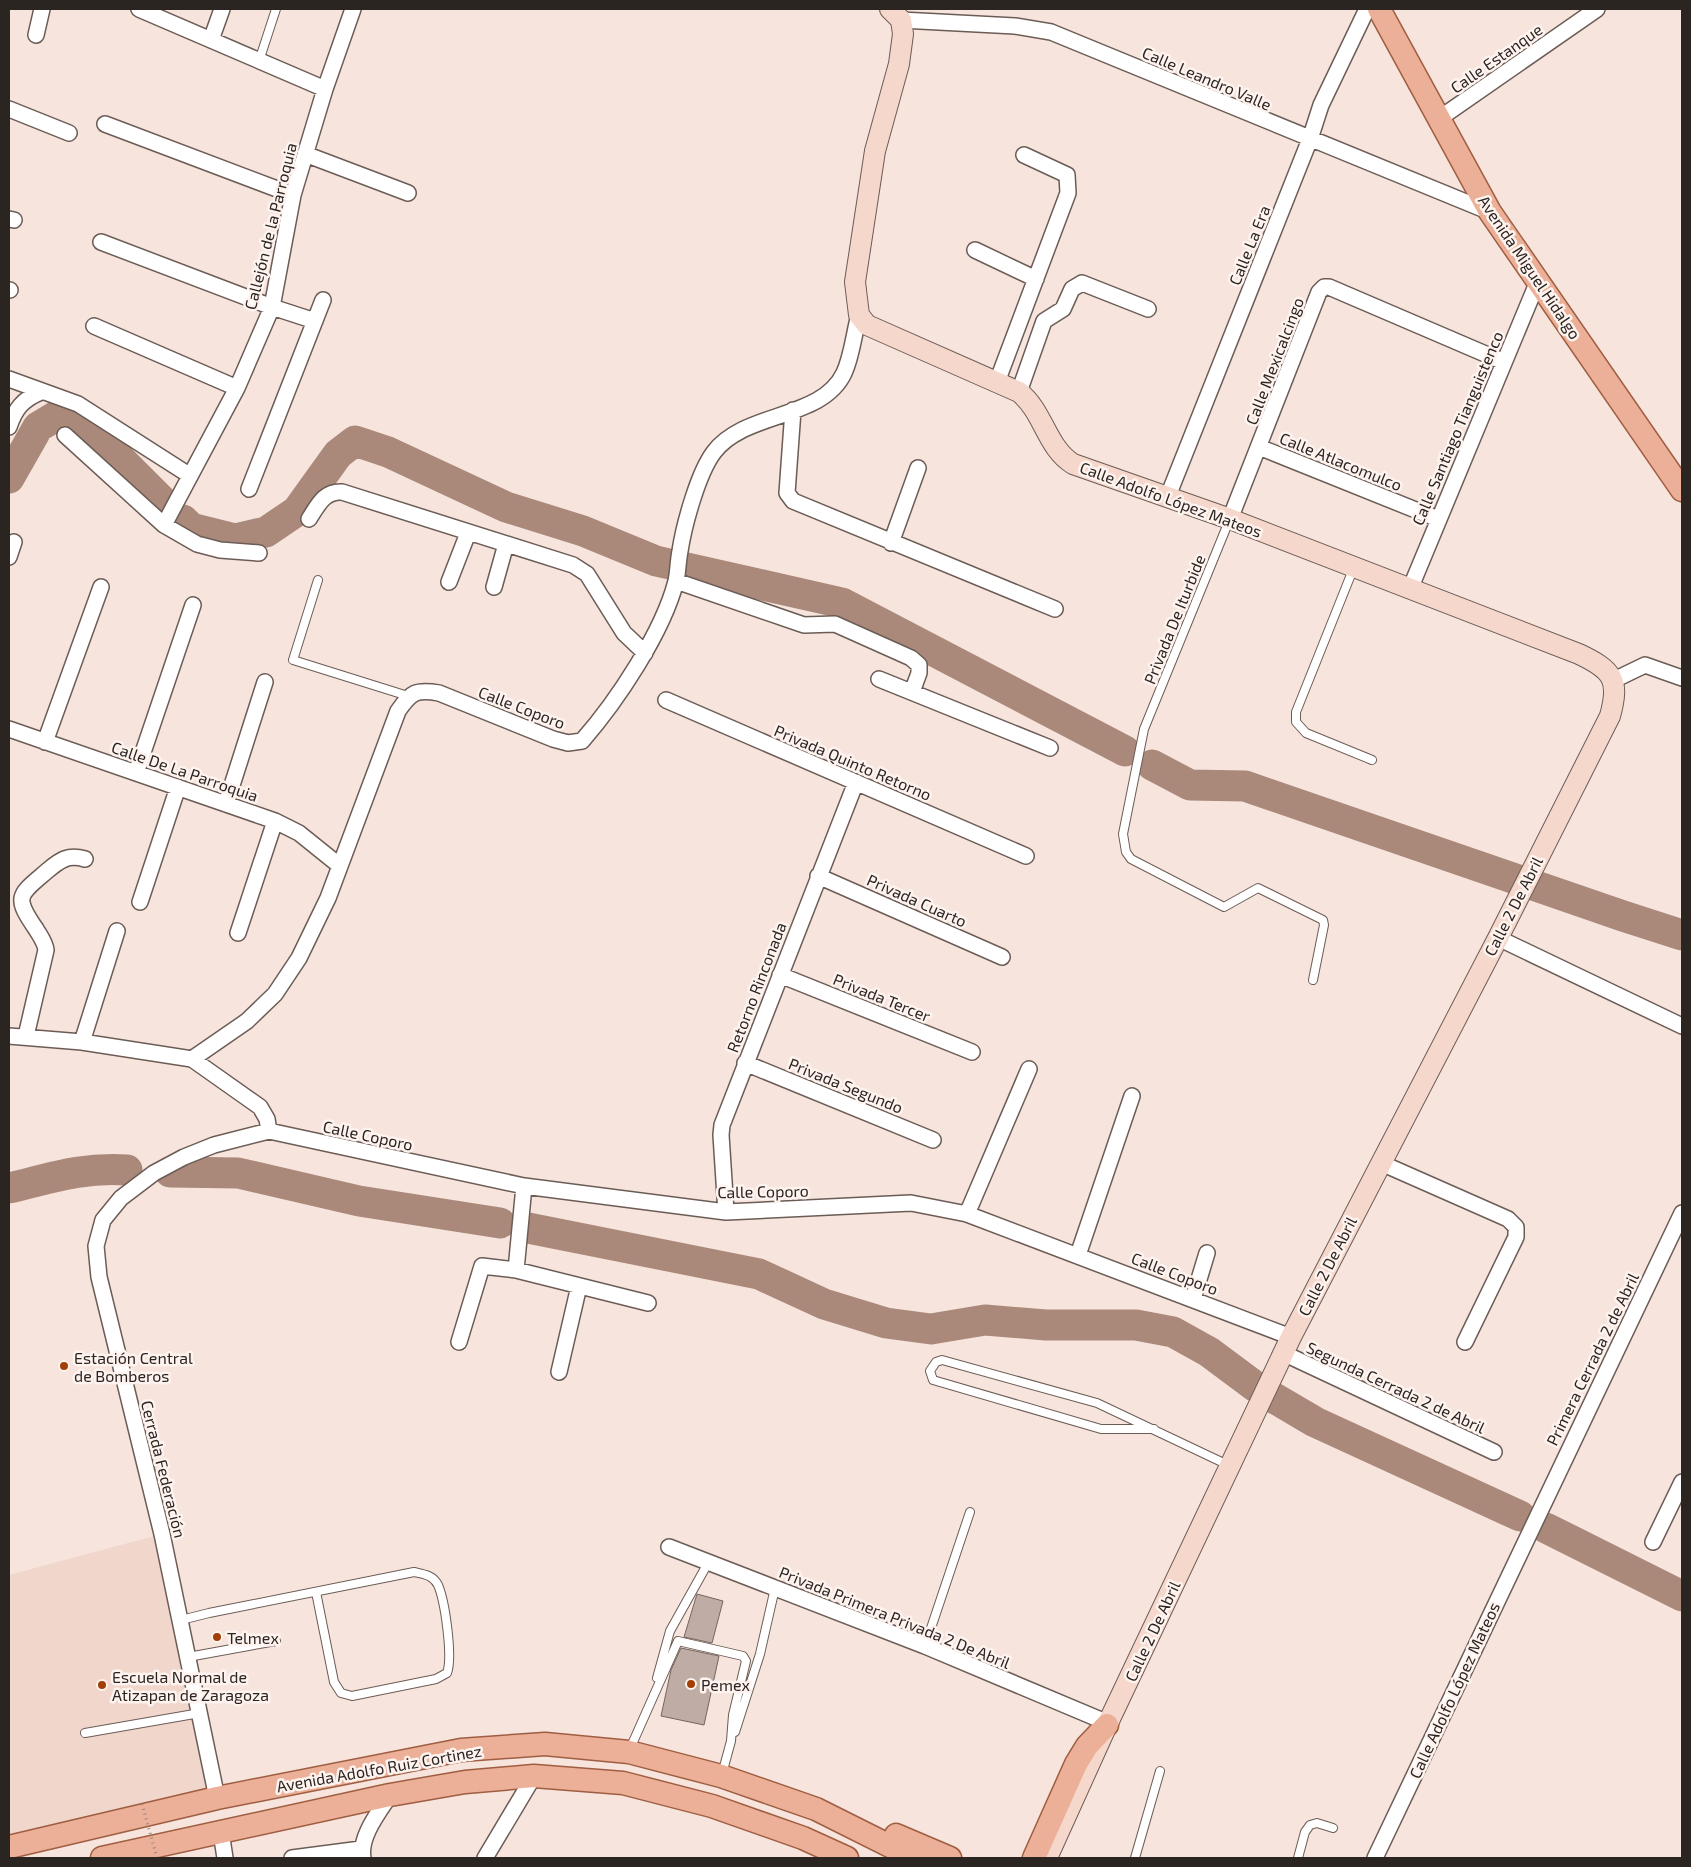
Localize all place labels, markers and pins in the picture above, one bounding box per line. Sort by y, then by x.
place label: Estación Central de Bomberos [74,1348,193,1385]
marker: Estación Central de Bomberos [58,1360,70,1372]
place label: Telmex [227,1628,279,1647]
marker: Telmex [211,1631,223,1643]
place label: Escuela Normal de Atizapan de Zaragoza [112,1667,269,1704]
place label: Pemex [701,1675,751,1694]
marker: Pemex [685,1678,697,1690]
marker: Escuela Normal de Atizapan de Zaragoza [96,1679,108,1691]

